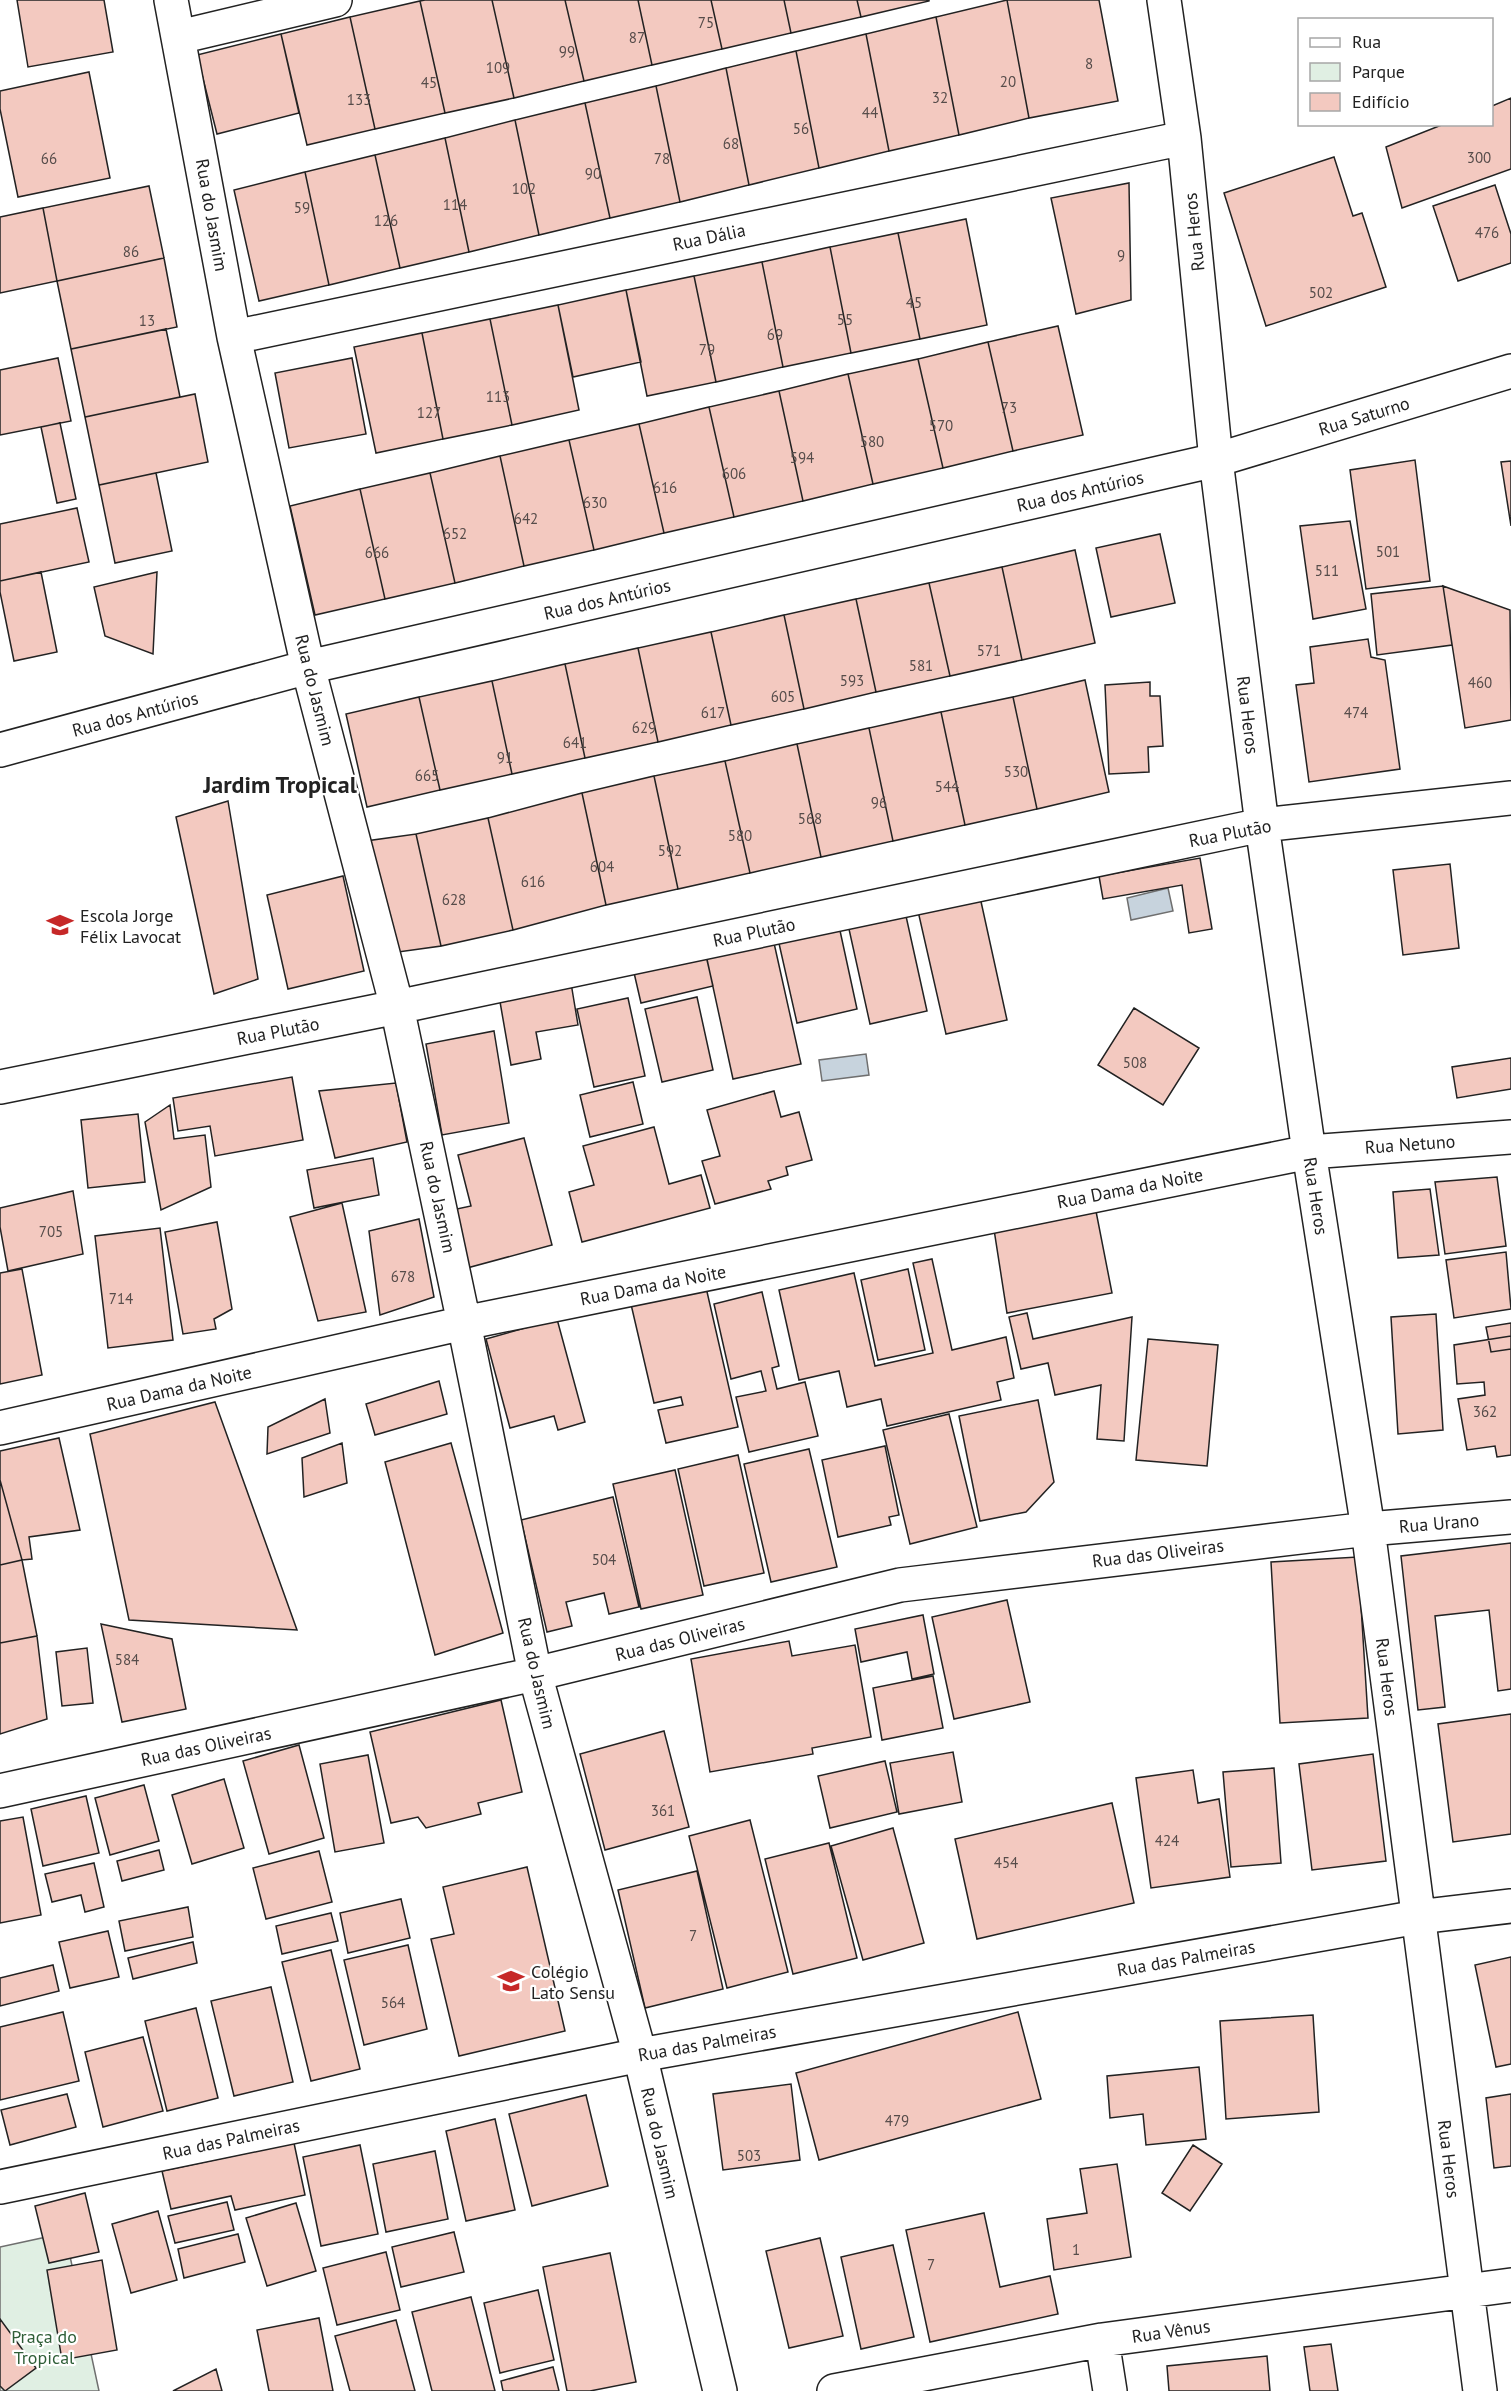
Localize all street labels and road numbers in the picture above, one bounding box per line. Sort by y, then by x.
street label: Rua do Jasmim [191,157,233,273]
street label: Rua Heros [1178,192,1210,272]
street label: Rua Dália [671,218,747,256]
street label: Rua Saturno [1316,391,1412,441]
street label: Rua dos Antúrios [1014,465,1146,517]
street label: Rua dos Antúrios [541,573,673,625]
street label: Rua do Jasmim [290,632,340,748]
street label: Rua Heros [1232,675,1264,755]
street label: Rua dos Antúrios [69,686,201,742]
street label: Rua Plutão [1187,814,1273,852]
street label: Rua Plutão [711,912,797,952]
street label: Rua Plutão [235,1012,321,1050]
street label: Rua Netuno [1364,1129,1456,1159]
street label: Rua do Jasmim [415,1139,461,1255]
street label: Rua Heros [1298,1155,1334,1237]
street label: Rua Dama da Noite [1055,1163,1205,1213]
street label: Rua Dama da Noite [578,1260,728,1310]
street label: Rua Dama da Noite [104,1360,254,1416]
street label: Rua Urano [1398,1508,1480,1538]
street label: Rua das Oliveiras [1091,1534,1225,1572]
street label: Rua das Oliveiras [613,1612,747,1666]
street label: Rua do Jasmim [513,1615,561,1731]
street label: Rua Heros [1371,1637,1403,1717]
street label: Rua das Oliveiras [139,1721,273,1771]
street label: Rua das Palmeiras [1115,1935,1257,1981]
street label: Rua das Palmeiras [636,2020,778,2066]
street label: Rua do Jasmim [636,2085,684,2201]
street label: Rua das Palmeiras [160,2113,302,2165]
street label: Rua Heros [1433,2119,1465,2199]
street label: Rua Vênus [1130,2314,1212,2348]

